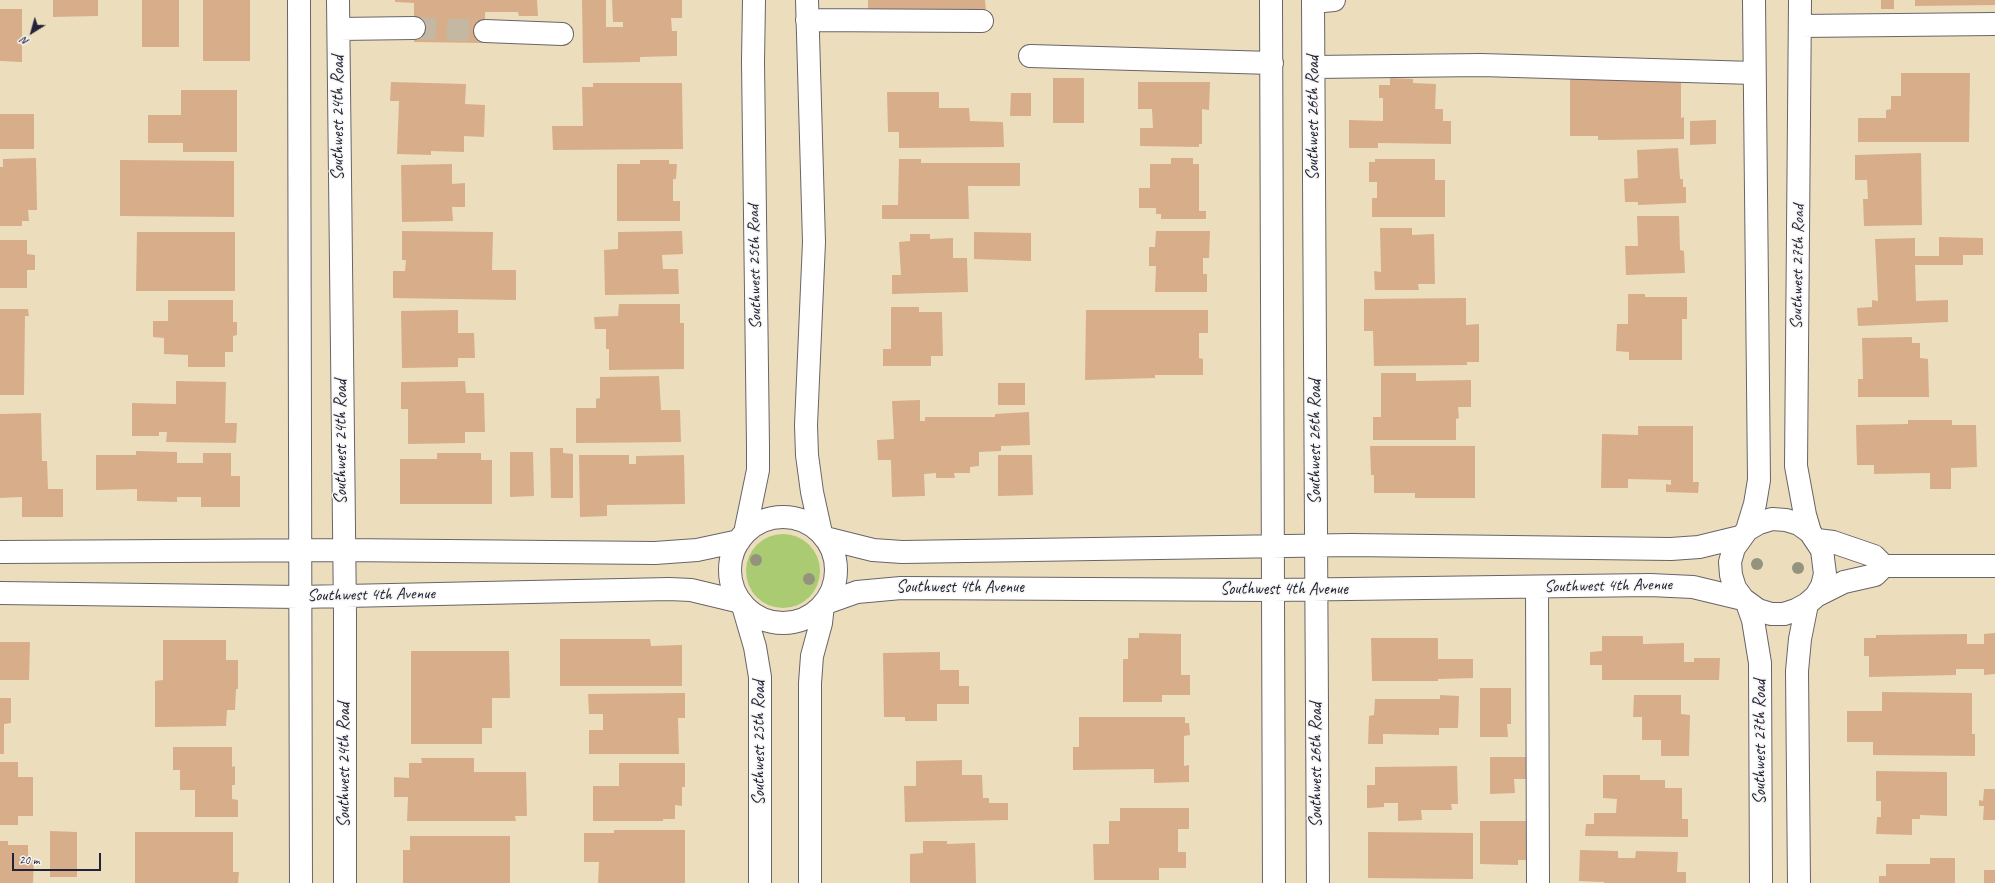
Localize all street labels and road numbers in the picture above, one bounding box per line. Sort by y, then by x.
street label: Southwest 24th Road [329,56,349,180]
street label: Southwest 26th Road [1304,56,1324,180]
street label: Southwest 25th Road [744,204,766,330]
street label: Southwest 27th Road [1787,204,1809,330]
street label: Southwest 24th Road [332,380,352,504]
street label: Southwest 26th Road [1306,380,1326,504]
street label: Southwest 4th Avenue [1544,575,1672,597]
street label: Southwest 4th Avenue [896,578,1024,598]
street label: Southwest 4th Avenue [1220,580,1348,600]
street label: Southwest 4th Avenue [307,584,435,606]
street label: Southwest 27th Road [1751,680,1771,804]
street label: Southwest 25th Road [750,681,770,805]
street label: Southwest 24th Road [335,703,355,827]
street label: Southwest 26th Road [1307,703,1327,827]

